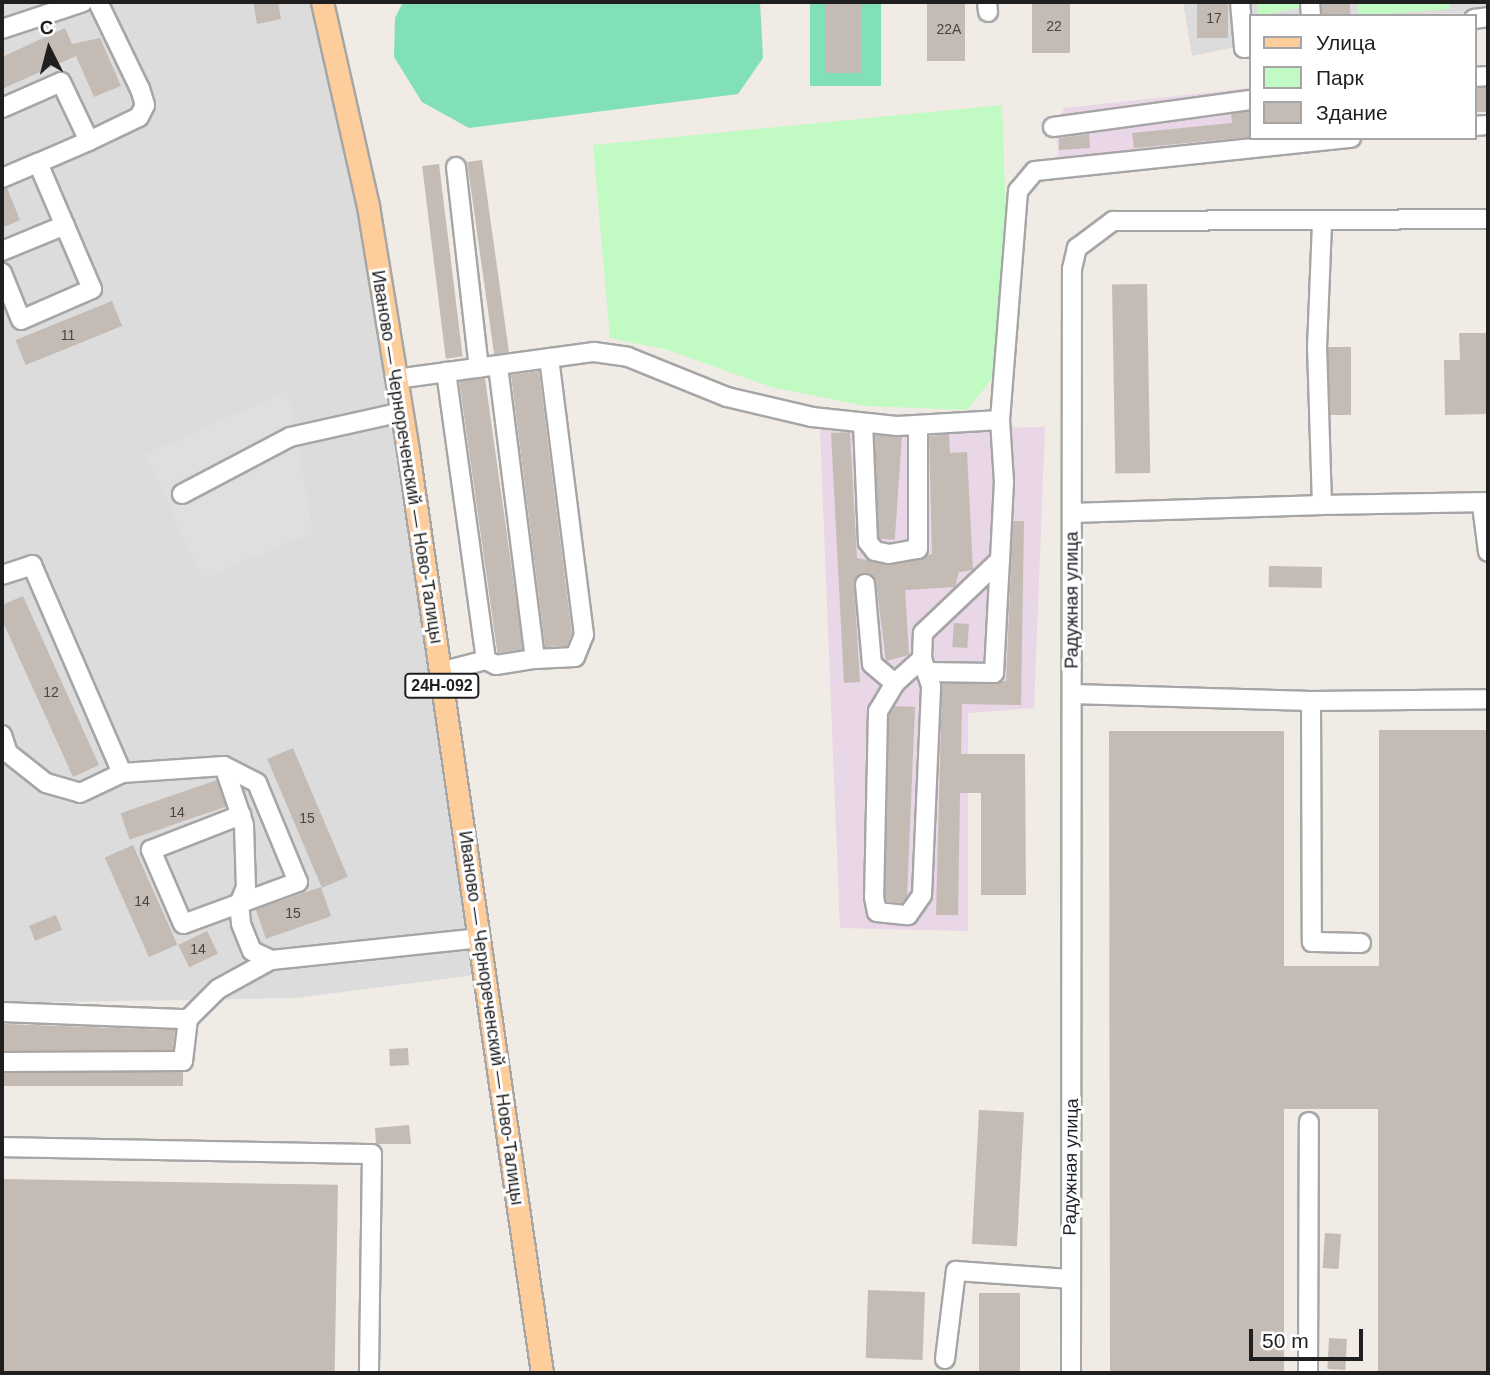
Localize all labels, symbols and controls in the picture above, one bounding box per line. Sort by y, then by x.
house number: 17 [1206,10,1222,26]
north arrow [14,14,84,84]
legend [1248,14,1476,140]
text: С [39,16,55,39]
house number: 22 [1046,18,1062,34]
house number: 22А [937,21,961,37]
text: Улица [1316,31,1376,54]
text: Парк [1316,66,1364,89]
text: Здание [1316,101,1388,124]
street label: Иваново — Чернореченский — Ново-Талицы [367,269,447,645]
house number: 11 [61,327,75,343]
street label: Радужная улица [1061,531,1083,669]
road number: 24Н-092 [404,674,480,698]
house number: 12 [43,684,59,700]
house number: 14 [169,804,185,820]
house number: 15 [299,810,315,826]
street label: Иваново — Чернореченский — Ново-Талицы [454,829,528,1207]
house number: 14 [134,893,150,909]
house number: 15 [285,905,301,921]
house number: 14 [190,941,206,957]
street label: Радужная улица [1059,1098,1083,1236]
scale bar [1252,1316,1366,1360]
text: 50 m [1262,1329,1309,1352]

